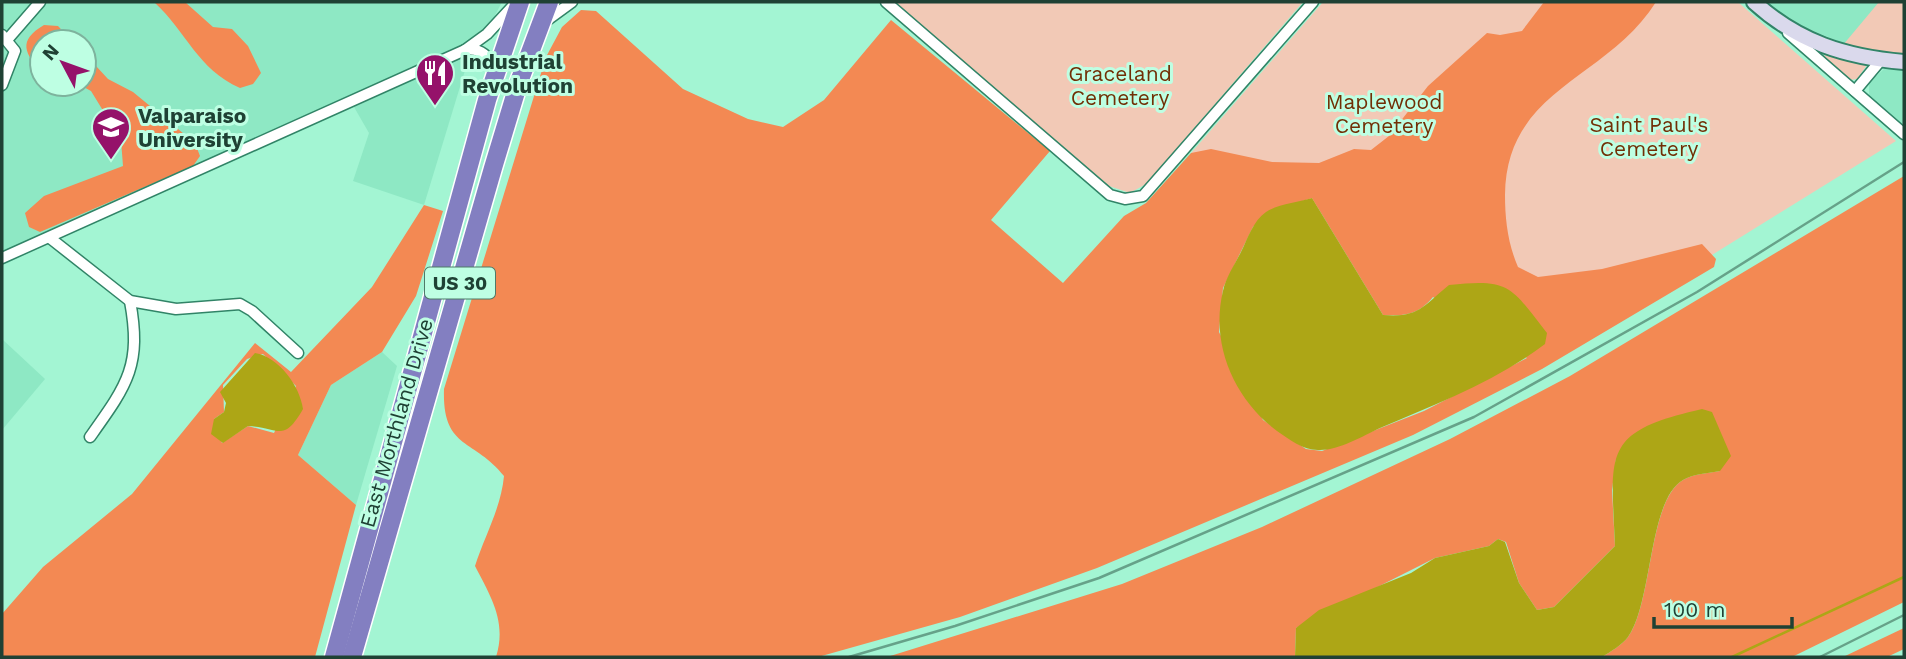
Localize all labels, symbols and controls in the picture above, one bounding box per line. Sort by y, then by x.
north arrow [28,28,98,98]
text: N [37,39,64,65]
place label: Industrial Revolution [462,49,573,98]
restaurant icon: Industrial Revolution [414,52,456,107]
park label: Graceland Cemetery [1068,61,1172,110]
park label: Maplewood Cemetery [1326,89,1442,138]
place label: Valparaiso University [138,103,246,152]
school or university icon: Valparaiso University [90,106,132,161]
park label: Saint Paul's Cemetery [1590,112,1708,161]
road number: US 30 [425,268,495,298]
street label: East Morthland Drive [354,316,438,530]
scale bar [1654,586,1792,630]
text: 100 m [1664,597,1726,622]

